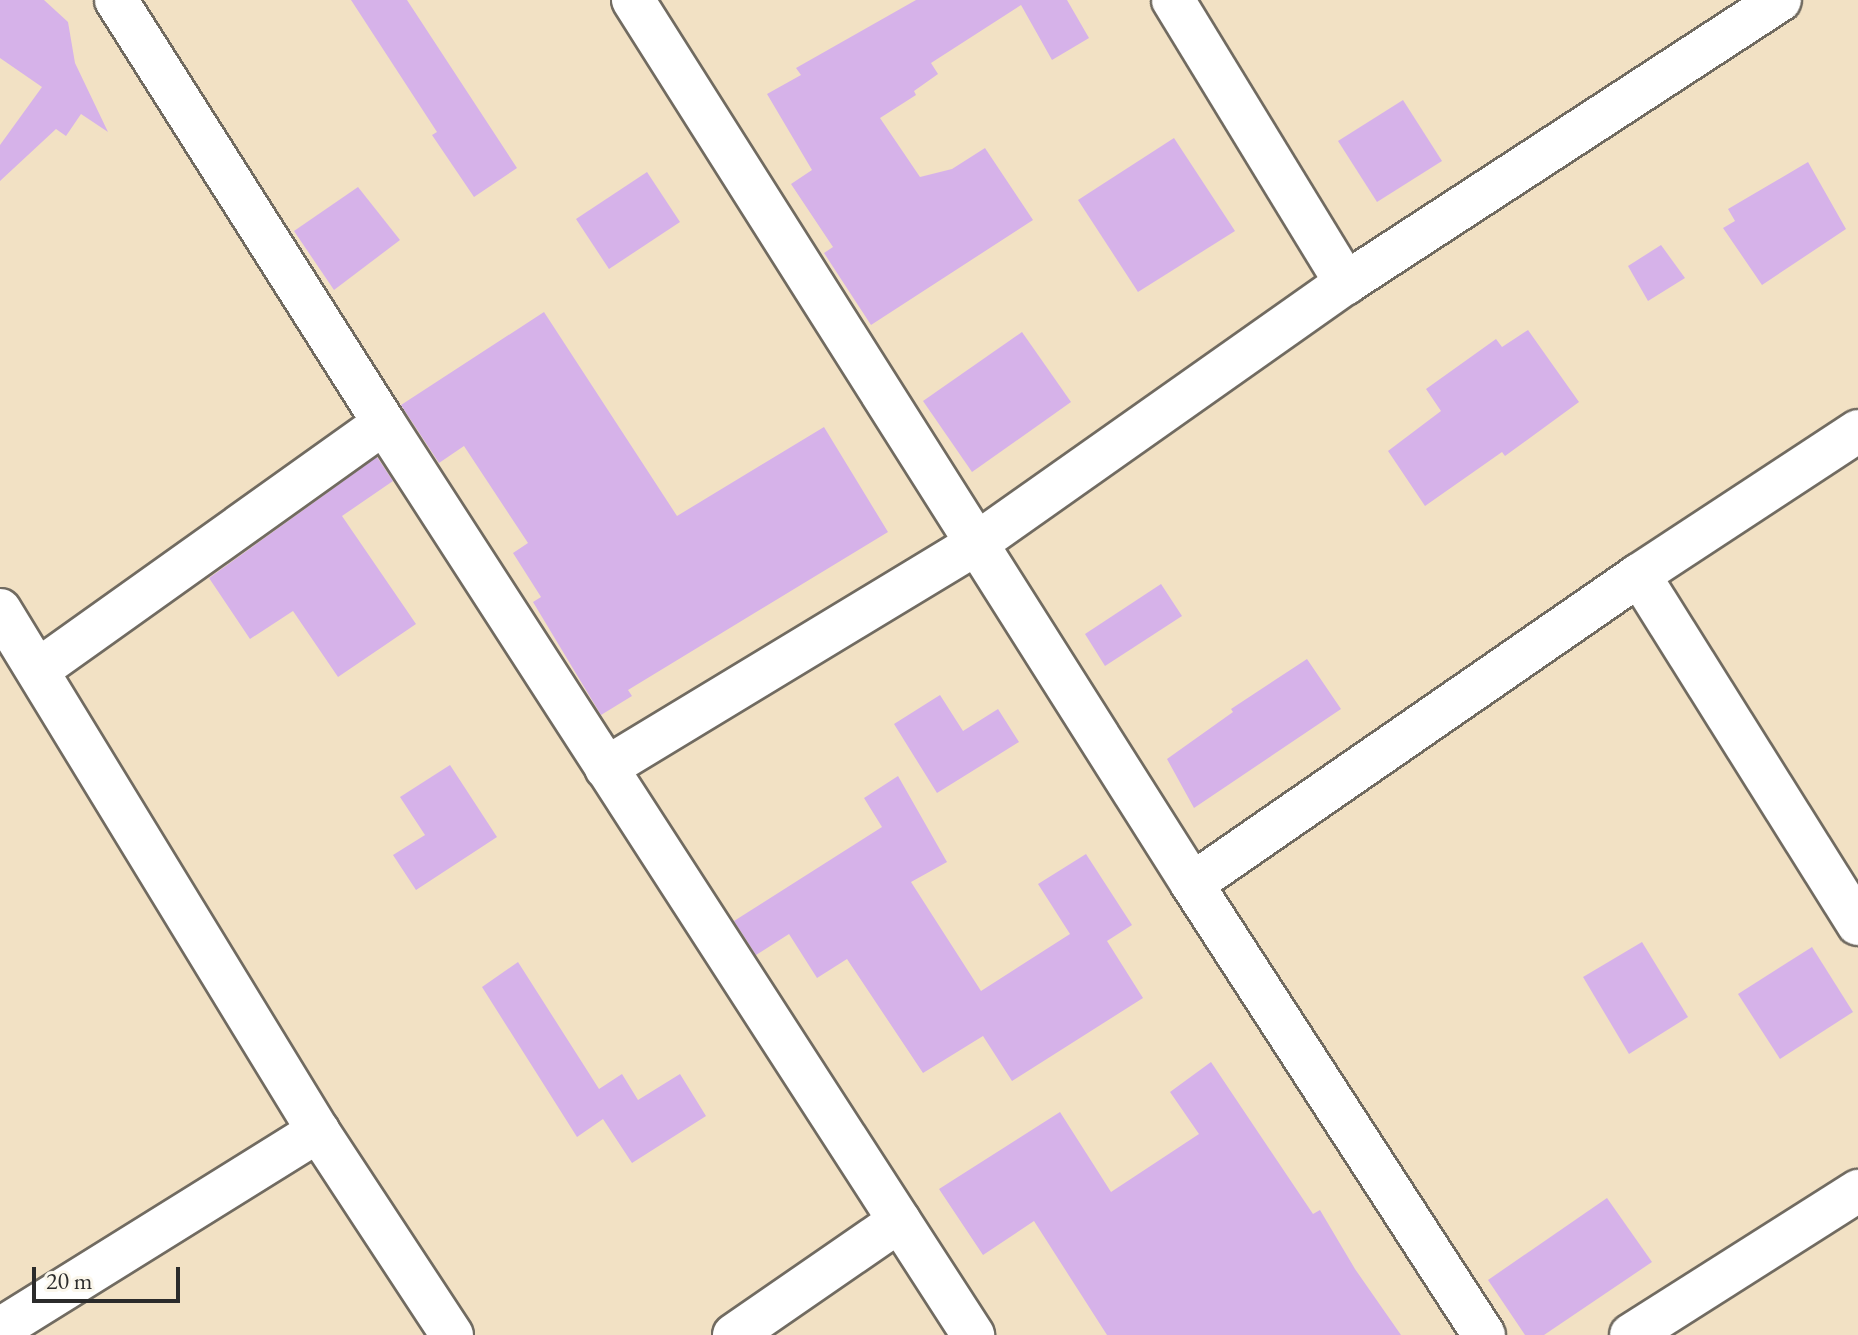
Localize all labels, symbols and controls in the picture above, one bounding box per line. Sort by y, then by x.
scale bar [36,1251,184,1301]
text: 20 m [46,1265,93,1296]

